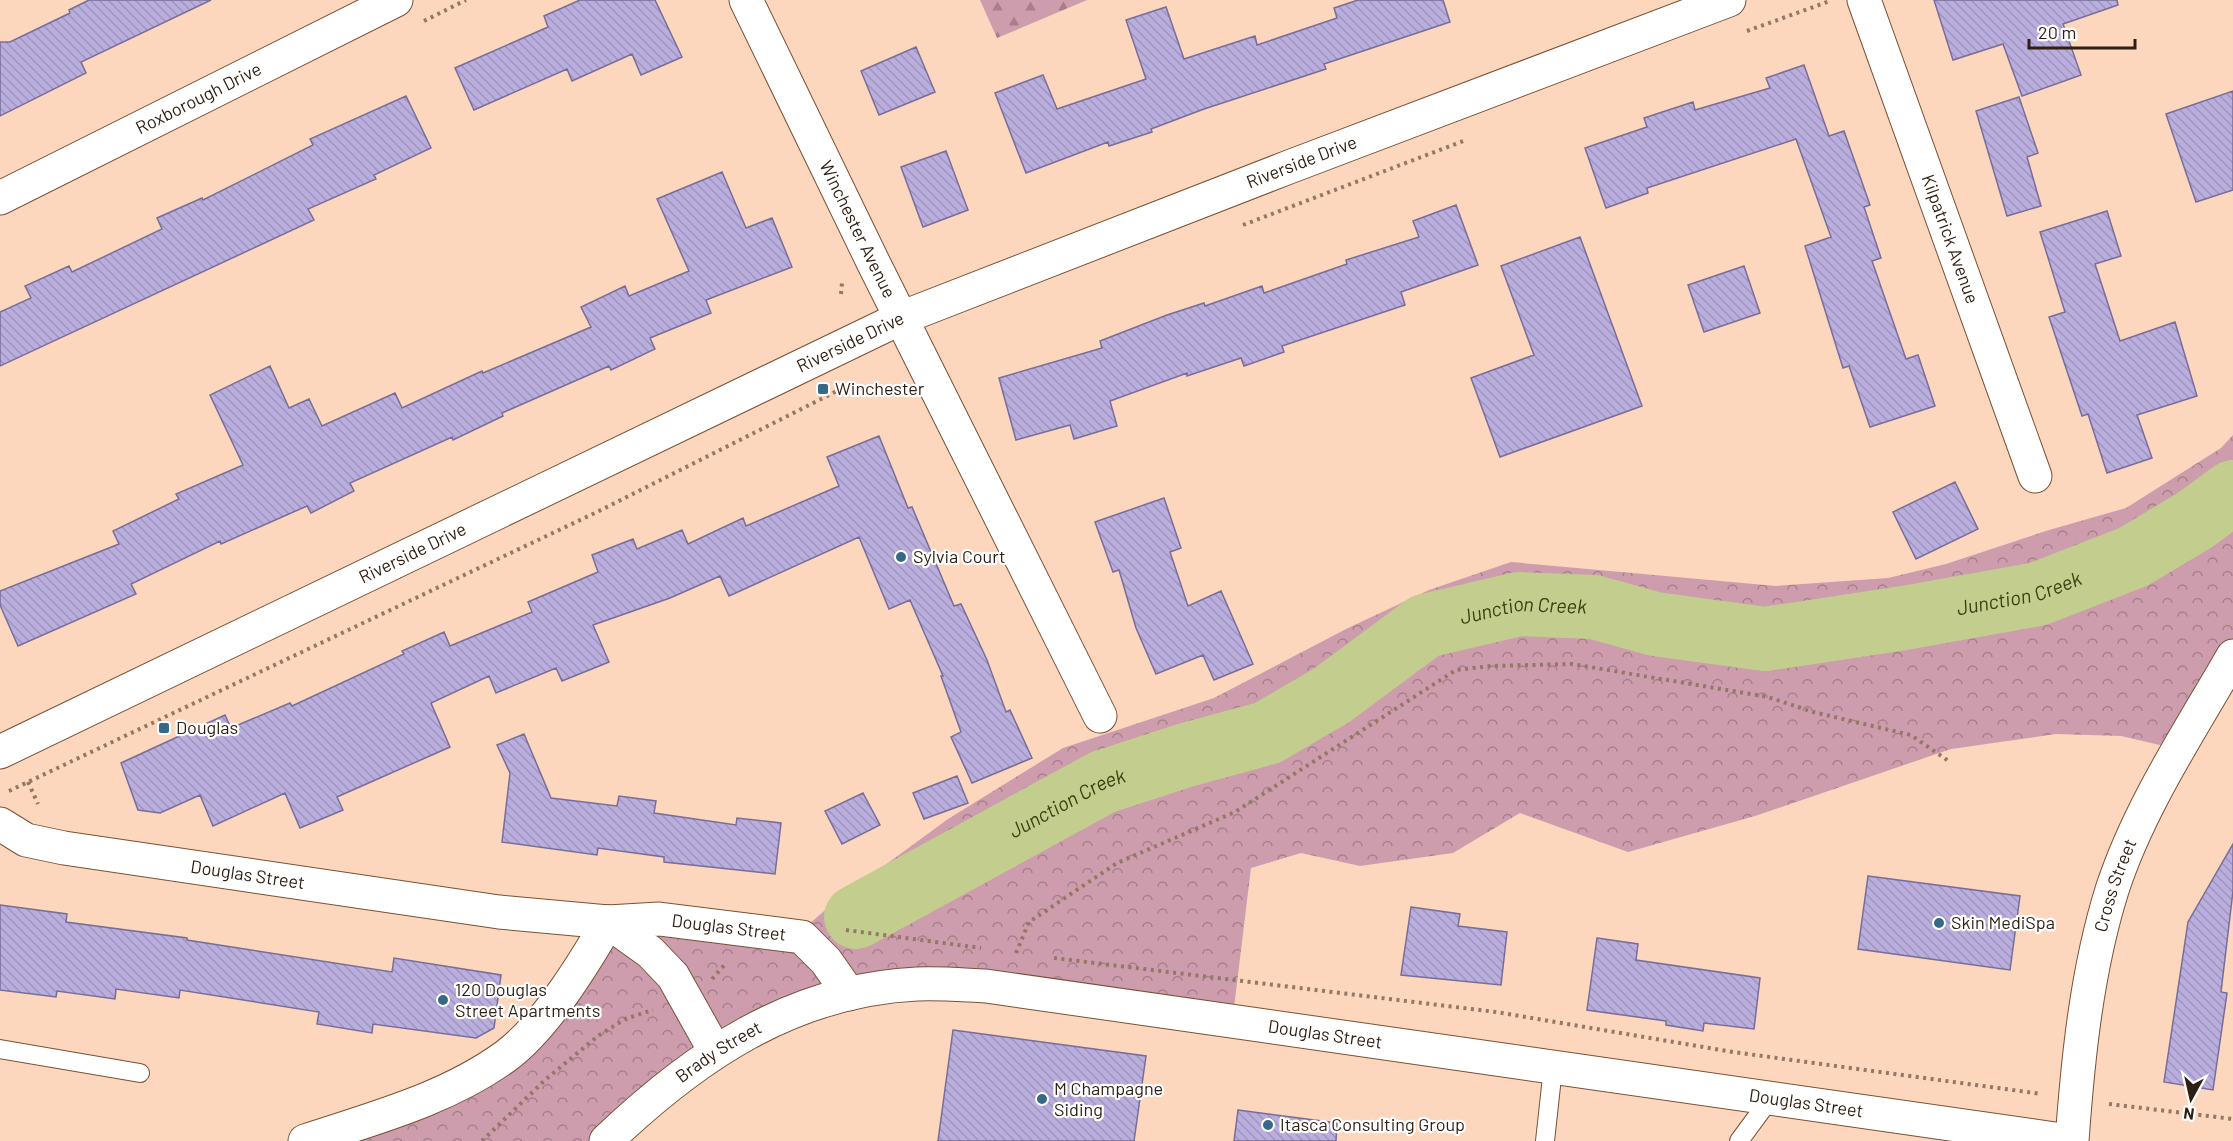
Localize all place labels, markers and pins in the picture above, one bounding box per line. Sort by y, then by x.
place label: Winchester [835,377,925,399]
marker: Winchester [816,382,830,396]
place label: Sylvia Court [913,545,1006,567]
marker: Sylvia Court [894,550,908,564]
place label: Douglas [176,716,238,738]
marker: Douglas [157,721,171,735]
place label: Skin MediSpa [1951,911,2055,933]
marker: Skin MediSpa [1932,916,1946,930]
place label: 120 Douglas Street Apartments [455,978,600,1021]
marker: 120 Douglas Street Apartments [436,993,450,1007]
place label: M Champagne Siding [1054,1077,1163,1120]
marker: M Champagne Siding [1035,1092,1049,1106]
place label: Itasca Consulting Group [1280,1113,1465,1135]
marker: Itasca Consulting Group [1261,1118,1275,1132]

